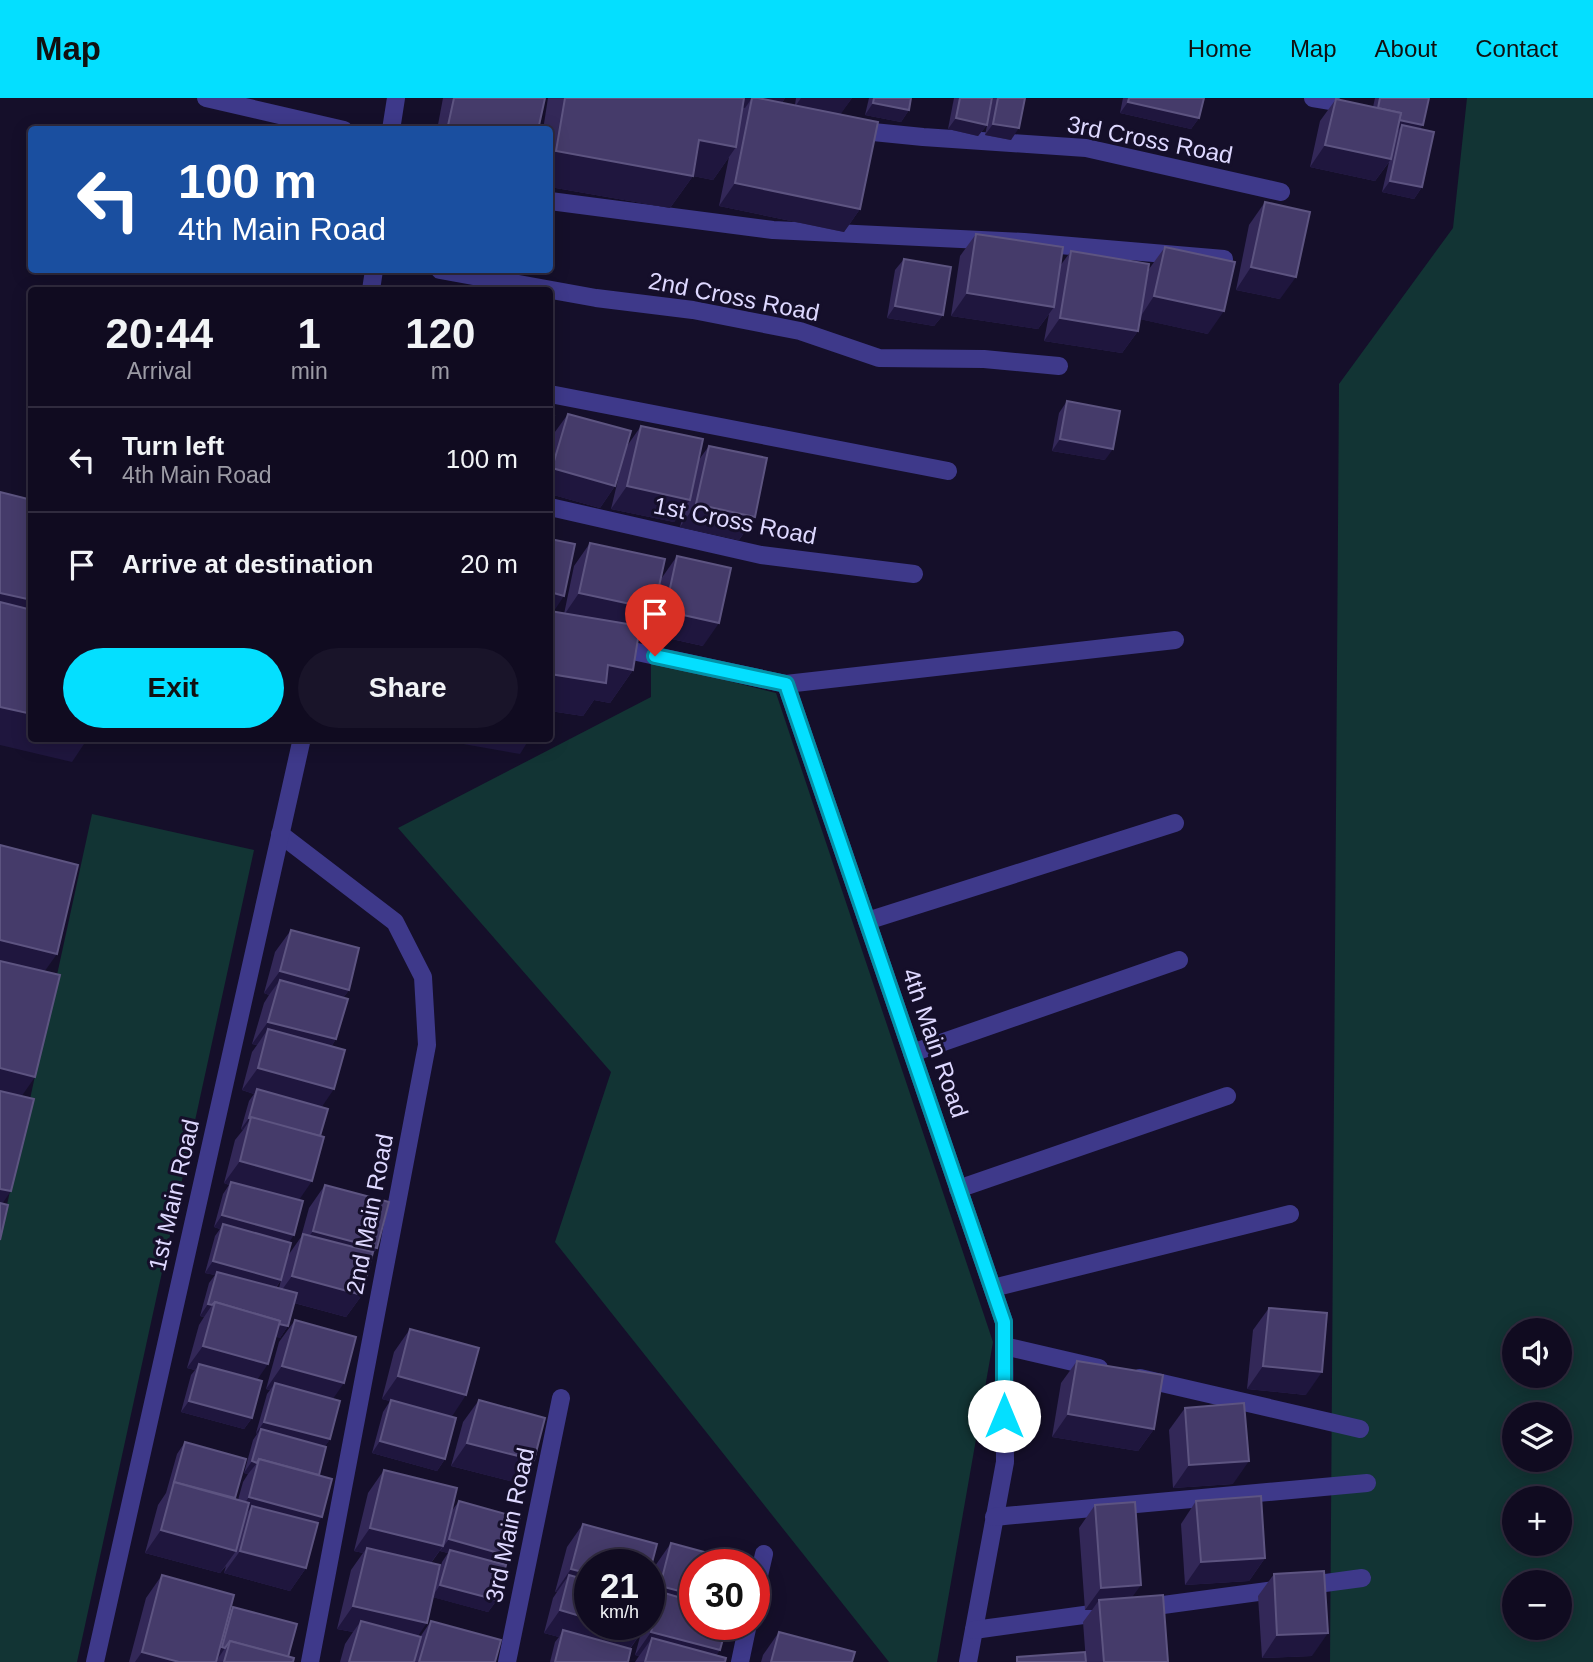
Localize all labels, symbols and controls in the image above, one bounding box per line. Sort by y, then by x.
text: Map [35,30,101,67]
text: Home [1188,35,1252,62]
text: Map [1290,35,1337,62]
text: About [1375,35,1437,62]
text: Contact [1475,35,1558,62]
street label: 3rd Cross Road [1065,110,1235,169]
icon: left [63,154,154,245]
text: 100 m [178,154,317,208]
text: 4th Main Road [178,211,386,247]
street label: 2nd Cross Road [646,267,822,326]
text: 20:44 [106,310,213,357]
text: 1 [297,310,321,357]
text: 120 [405,310,475,357]
text: Arrival [127,358,192,384]
text: min [291,358,328,384]
text: m [431,358,450,384]
text: Turn left [122,431,224,461]
icon: left [63,441,101,479]
text: 100 m [446,444,518,474]
text: 4th Main Road [122,462,272,488]
street label: 1st Cross Road [651,491,819,550]
icon: arrive [63,546,101,584]
text: Arrive at destination [122,549,373,579]
text: 20 m [460,549,518,579]
pin [625,584,685,656]
icon: arrive [636,595,674,633]
button: Exit [63,648,284,728]
button: Share [298,648,518,728]
street label: 4th Main Road [897,965,974,1121]
street label: 1st Main Road [143,1116,204,1273]
street label: 2nd Main Road [341,1131,398,1296]
map controls [1502,1318,1572,1640]
button: sound [1502,1318,1572,1388]
position arrow [967,1379,1041,1453]
button: layers [1502,1402,1572,1472]
street label: 3rd Main Road [480,1445,539,1605]
button: + [1502,1486,1572,1556]
speed limit sign: 30 [679,1549,770,1640]
text: 21 [600,1566,639,1605]
button: − [1502,1570,1572,1640]
text: km/h [600,1602,639,1622]

